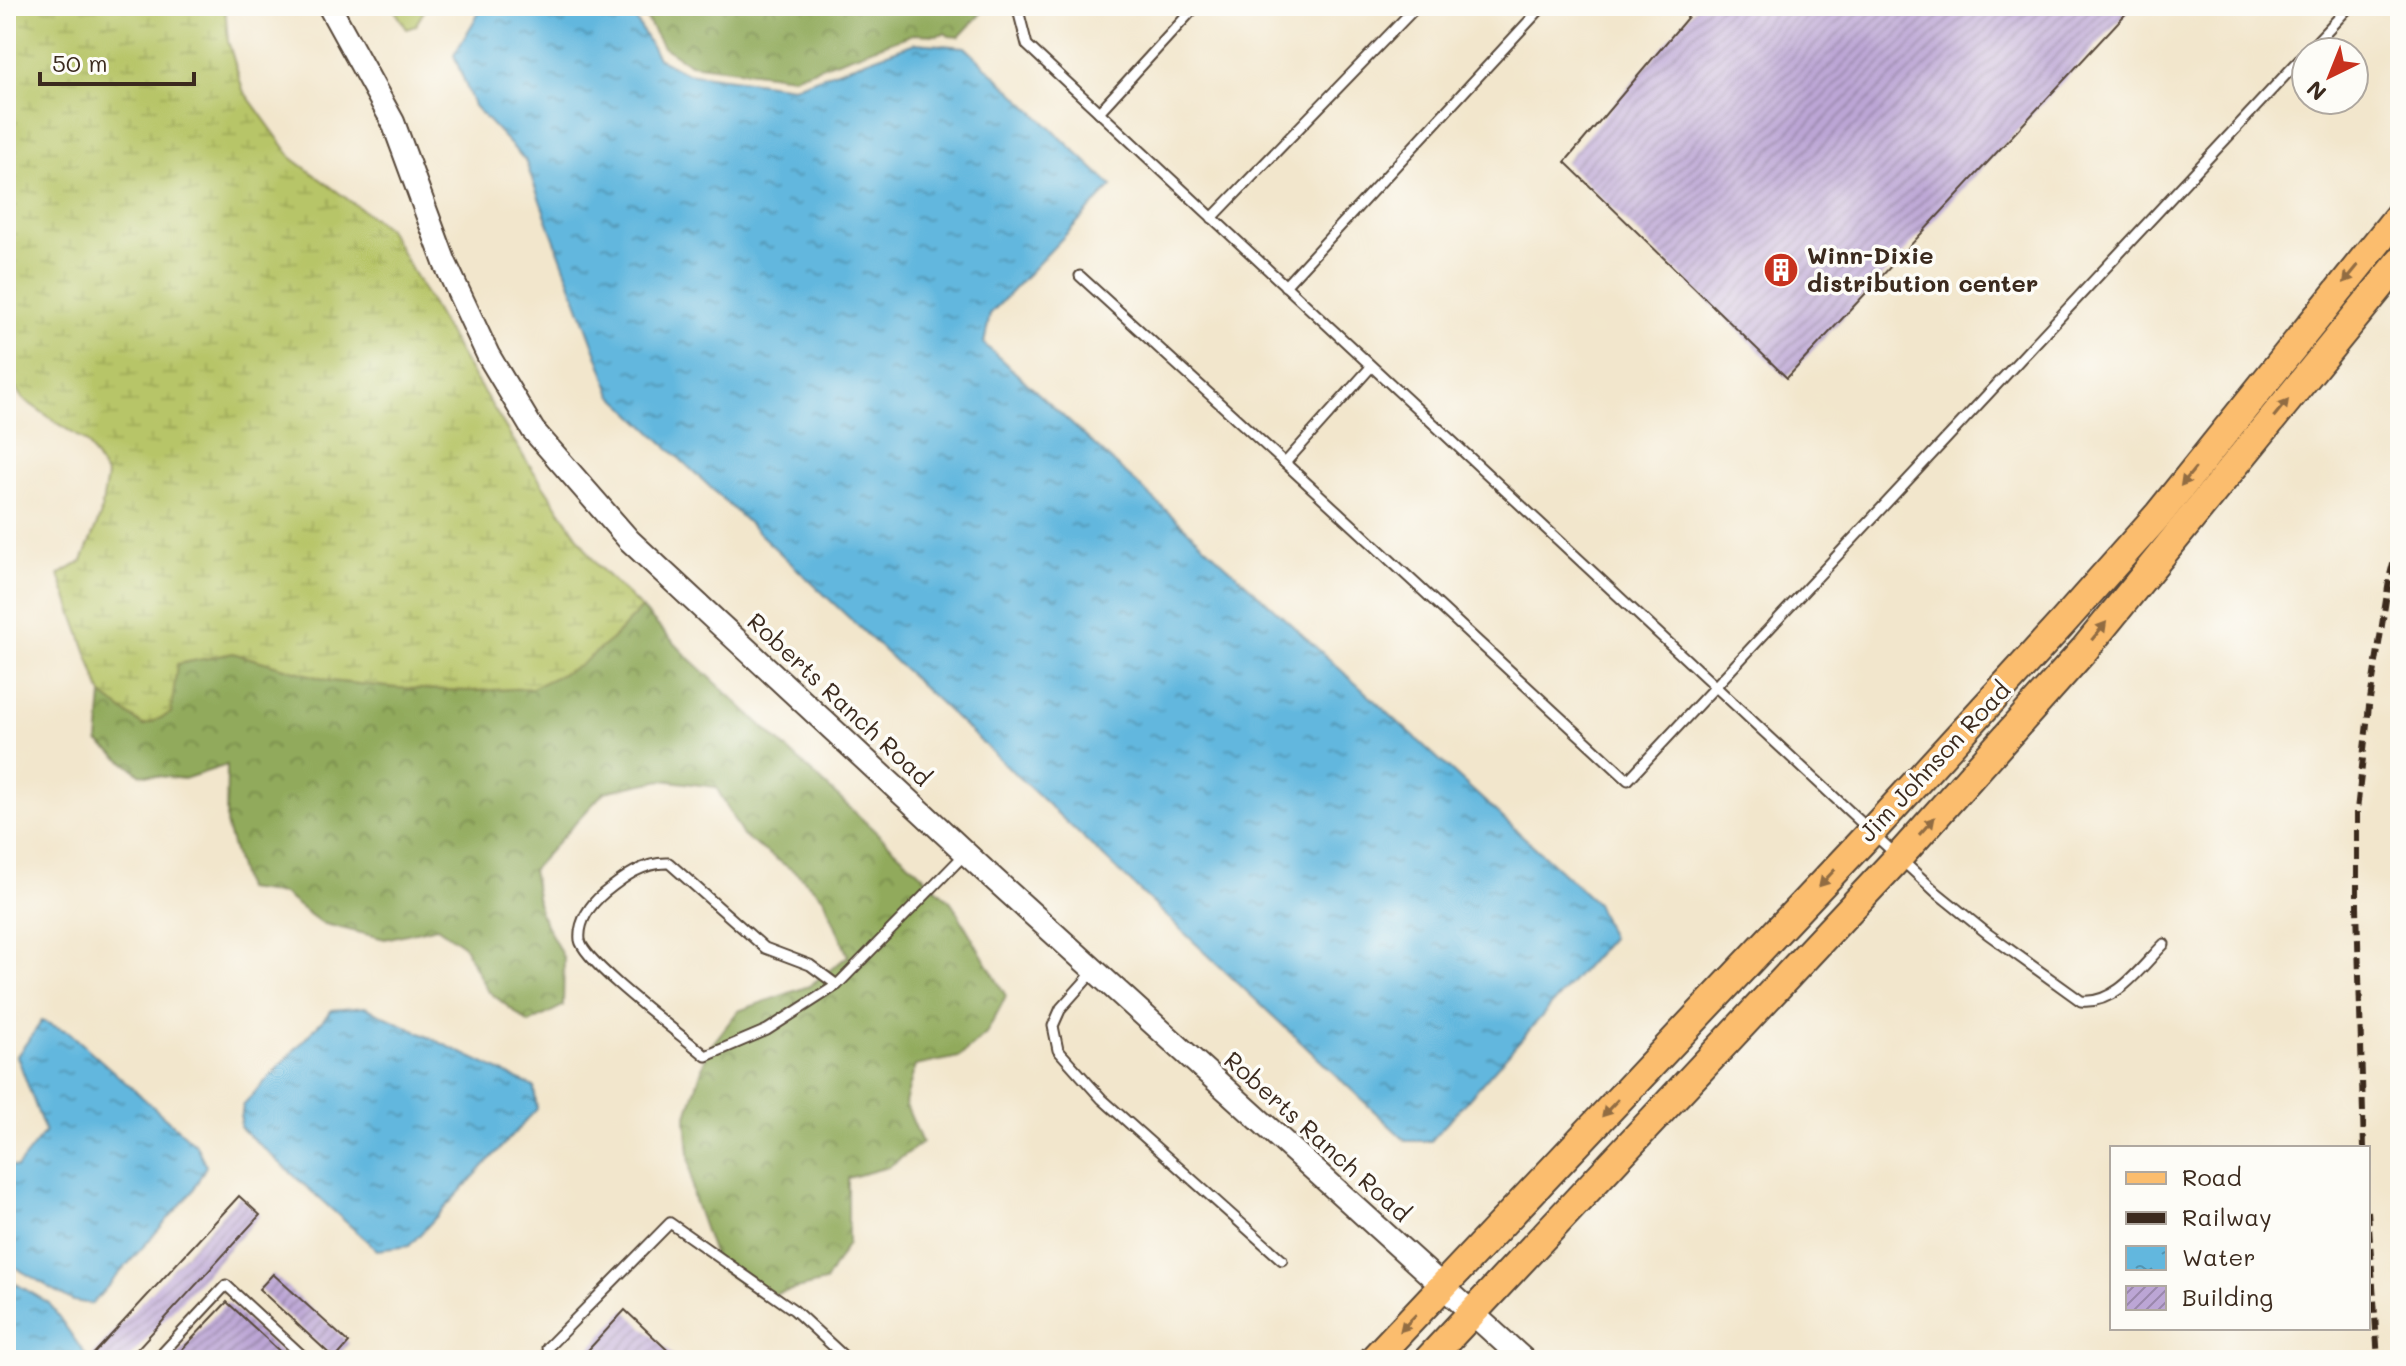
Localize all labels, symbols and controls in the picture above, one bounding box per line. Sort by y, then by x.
scale bar [40,36,194,86]
north arrow [2290,36,2370,116]
text: 50 m [52,47,108,78]
text: N [2300,75,2332,107]
place label: Winn-Dixie distribution center [1807,239,2038,298]
building icon: Winn-Dixie distribution center [1762,251,1800,289]
one-way arrow [2343,264,2360,284]
one-way arrow [2272,398,2289,418]
one-way arrow [2181,467,2197,487]
street label: Roberts Ranch Road [742,606,939,792]
one-way arrow [2090,622,2107,642]
street label: Jim Johnson Road [1852,674,2016,848]
one-way arrow [1917,816,1935,835]
one-way arrow [1818,868,1837,887]
street label: Roberts Ranch Road [1218,1044,1418,1228]
one-way arrow [1602,1098,1620,1117]
legend [2110,1146,2370,1330]
text: Road [2182,1161,2242,1192]
text: Railway [2182,1201,2272,1232]
text: Water [2182,1241,2256,1272]
text: Building [2182,1281,2273,1312]
one-way arrow [1400,1313,1418,1332]

